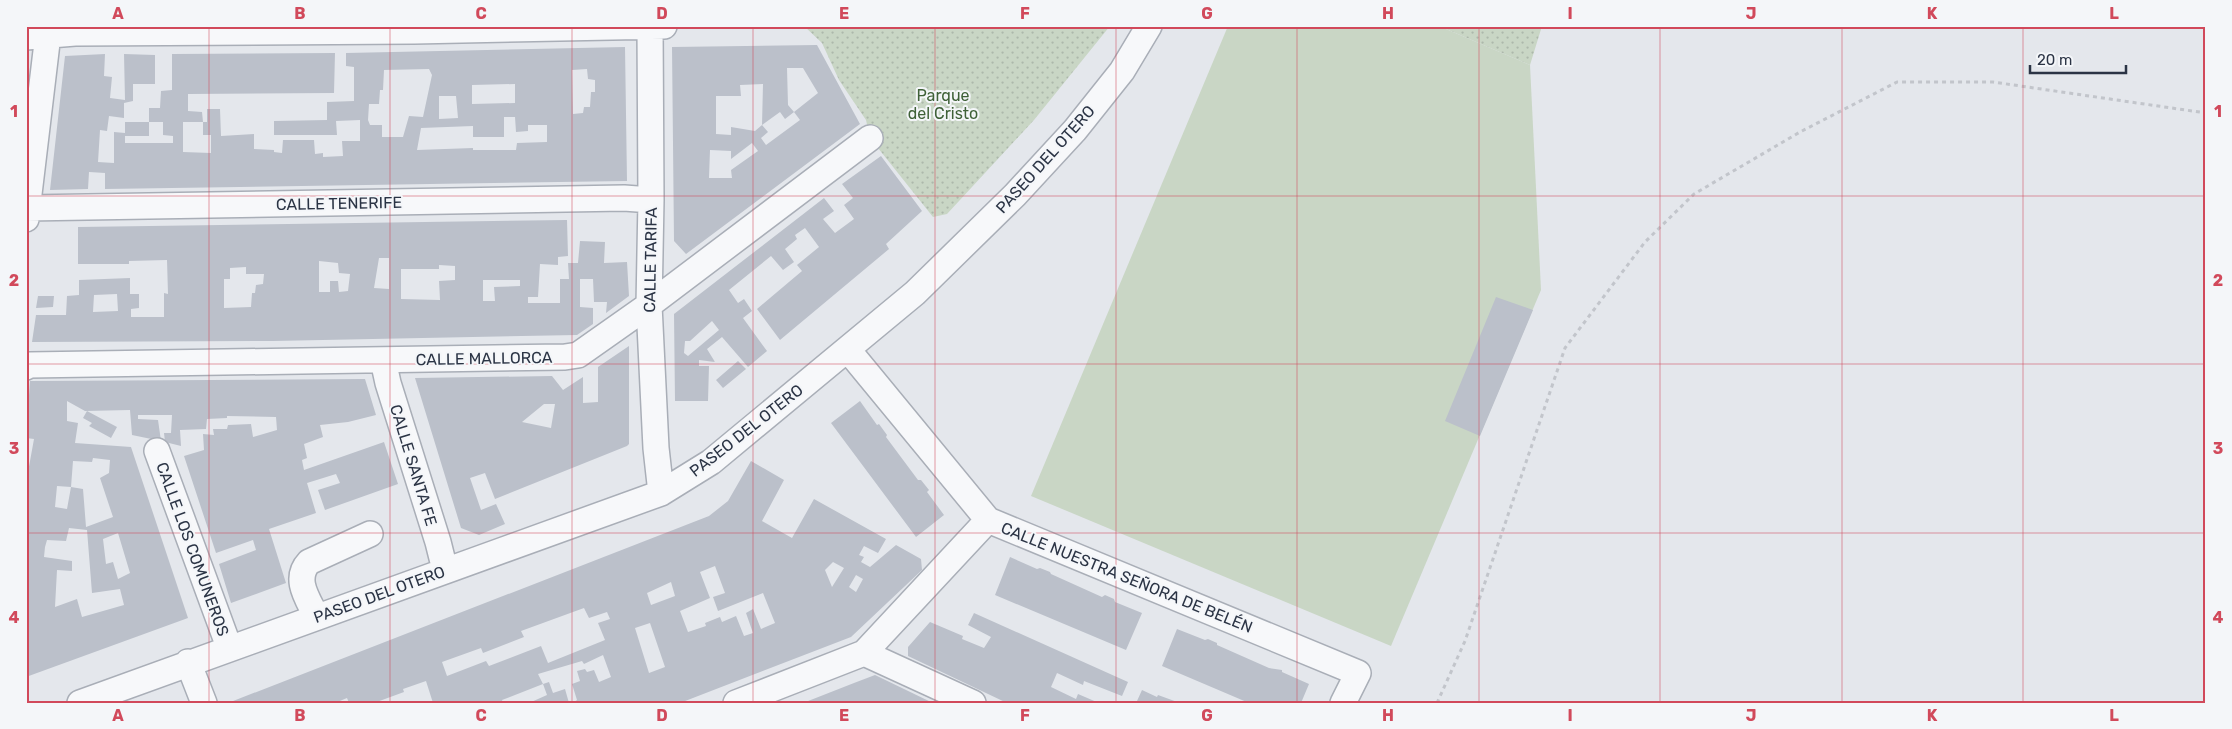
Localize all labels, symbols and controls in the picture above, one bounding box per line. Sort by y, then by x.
text: A [112,4,124,23]
text: B [294,4,306,23]
text: C [475,4,487,23]
text: D [656,4,668,23]
text: E [839,4,849,23]
text: F [1020,4,1030,23]
text: G [1201,4,1213,23]
text: H [1382,4,1394,23]
text: I [1567,4,1573,23]
text: J [1746,4,1756,23]
text: K [1927,4,1938,23]
text: L [2109,4,2119,23]
scale bar [2030,42,2126,74]
text: 20 m [2037,51,2072,69]
park label: Parque del Cristo [908,86,978,123]
street label: PASEO DEL OTERO [992,101,1099,217]
text: 1 [10,102,18,121]
text: 1 [2214,102,2222,121]
street label: CALLE TENERIFE [276,193,402,214]
street label: CALLE TARIFA [640,207,661,313]
text: 2 [9,271,19,290]
text: 2 [2213,271,2223,290]
street label: CALLE MALLORCA [415,348,553,369]
street label: PASEO DEL OTERO [686,380,807,481]
street label: CALLE SANTA FE [386,402,441,528]
text: 3 [9,439,19,458]
text: 3 [2213,439,2223,458]
street label: CALLE LOS COMUNEROS [152,460,233,639]
street label: CALLE NUESTRA SEÑORA DE BELÉN [998,518,1255,637]
street label: PASEO DEL OTERO [311,562,448,627]
text: 4 [9,608,20,627]
text: 4 [2213,608,2224,627]
text: A [112,706,124,725]
text: B [294,706,306,725]
text: C [475,706,487,725]
text: D [656,706,668,725]
text: E [839,706,849,725]
text: F [1020,706,1030,725]
text: G [1201,706,1213,725]
text: H [1382,706,1394,725]
text: I [1567,706,1573,725]
text: J [1746,706,1756,725]
text: K [1927,706,1938,725]
text: L [2109,706,2119,725]

